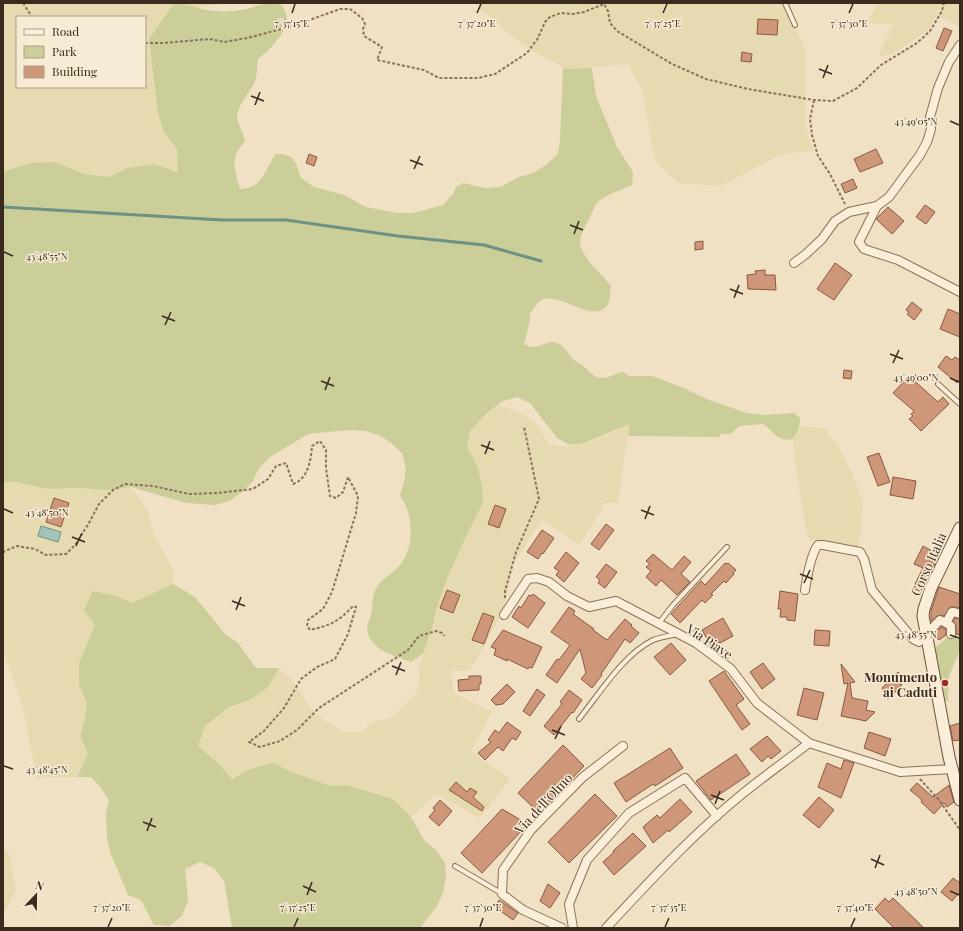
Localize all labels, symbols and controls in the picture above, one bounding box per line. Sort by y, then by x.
legend [16,16,146,88]
text: 7°37'15"E [275,16,309,30]
text: 7°37'20"E [458,16,496,30]
text: 7°37'25"E [645,16,681,30]
text: 7°37'30"E [830,16,868,30]
text: Road [52,23,79,39]
text: Park [52,43,77,59]
text: Building [52,63,98,79]
text: 43°49'05"N [894,114,938,128]
text: 43°48'55"N [26,249,68,263]
text: 43°49'00"N [894,370,938,384]
text: 43°48'50"N [25,505,69,519]
street label: Corso Italia [907,529,950,598]
street label: Via Piave [683,619,737,662]
text: 43°48'55"N [895,627,937,641]
place label: Monumento ai Caduti [864,668,937,700]
marker: Monumento ai Caduti [940,678,950,688]
text: 43°48'45"N [26,762,68,776]
street label: Via dell'Olmo [510,769,576,838]
north arrow [16,875,56,915]
text: N [33,877,46,894]
text: 43°48'50"N [894,884,938,898]
text: 7°37'20"E [93,900,131,914]
text: 7°37'25"E [280,900,316,914]
text: 7°37'30"E [464,900,502,914]
text: 7°37'35"E [651,900,687,914]
text: 7°37'40"E [837,900,873,914]

